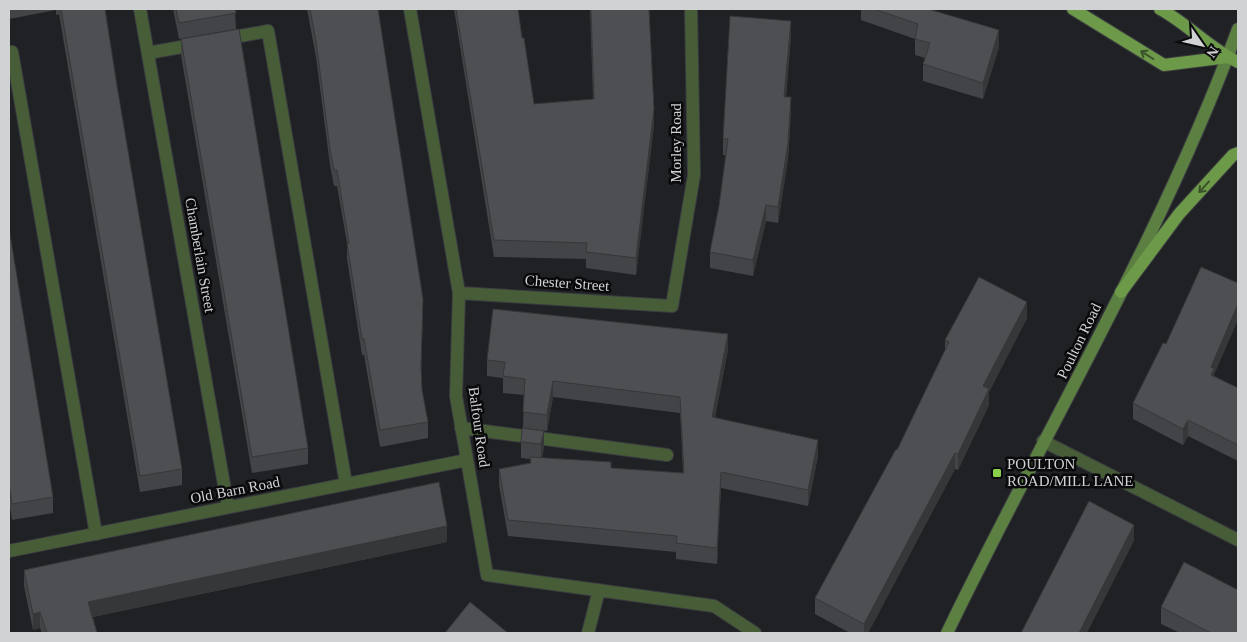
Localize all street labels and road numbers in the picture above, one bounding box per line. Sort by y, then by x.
street label: Morley Road [668,103,684,183]
street label: Chamberlain Street [182,196,218,314]
street label: Chester Street [524,272,611,294]
street label: Poulton Road [1054,300,1104,381]
street label: Balfour Road [465,386,493,469]
street label: Old Barn Road [189,473,282,507]

